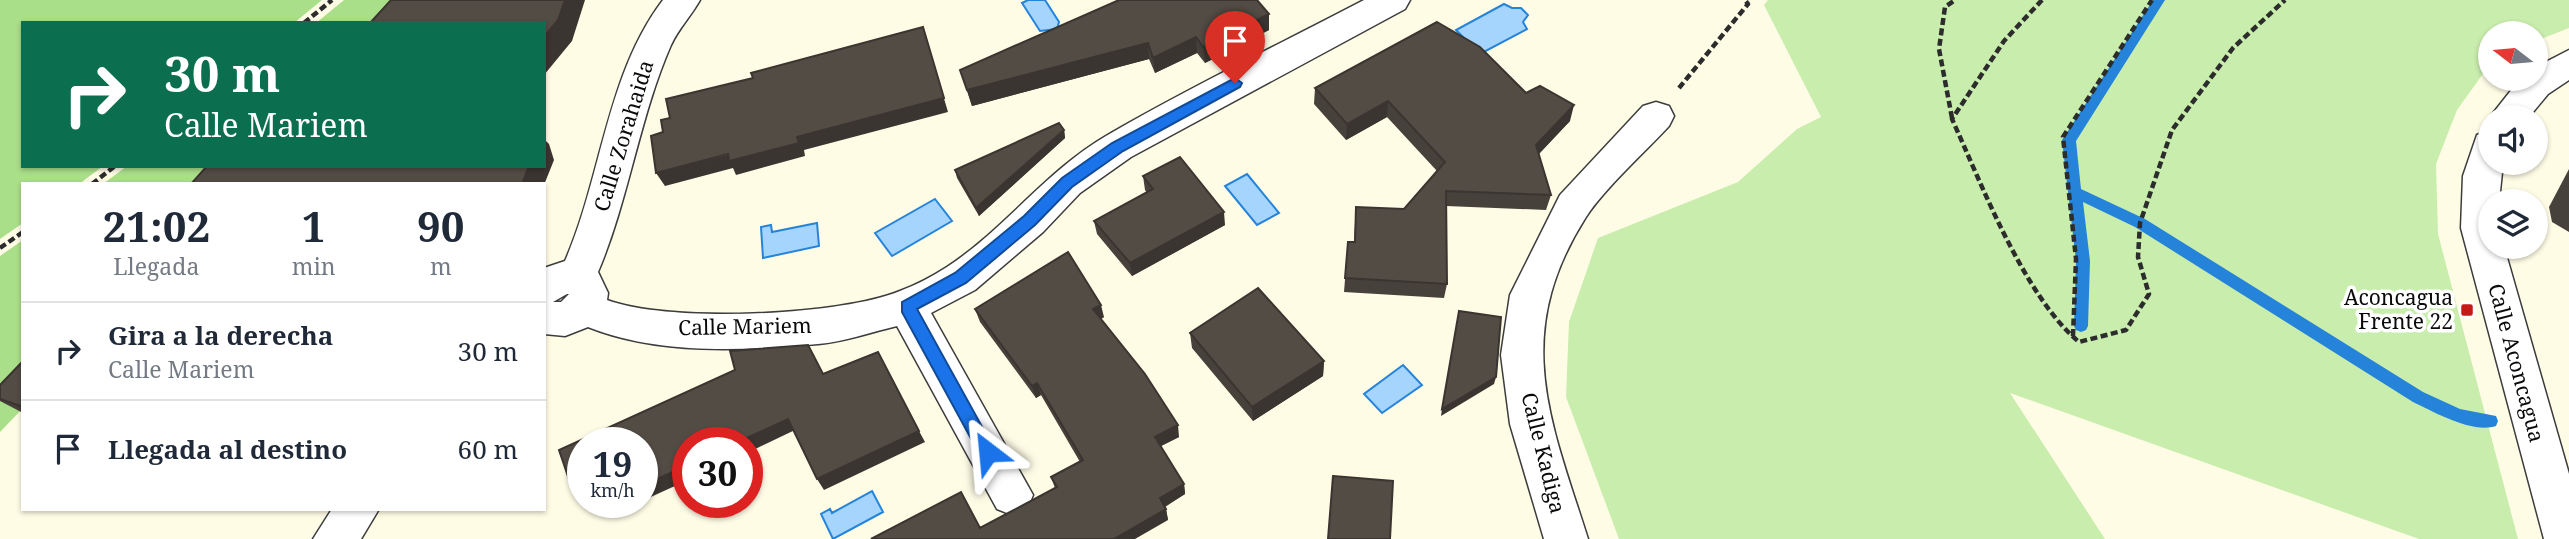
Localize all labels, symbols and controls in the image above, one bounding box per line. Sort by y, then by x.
pin [1205,11,1265,83]
north arrow [2478,21,2548,91]
map controls [2478,21,2548,259]
icon: arrive [1216,22,1254,60]
text: 30 m [164,40,280,106]
icon: right [49,49,140,140]
street label: Calle Zorahaida [587,57,659,215]
text: Calle Mariem [164,103,368,146]
button: sound [2478,105,2548,175]
button: layers [2478,189,2548,259]
text: 21:02 [102,197,210,254]
text: 1 [302,197,325,254]
text: 90 [417,197,465,254]
text: Llegada [113,250,199,282]
text: min [292,250,336,282]
text: m [430,250,452,282]
street label: Calle Aconcagua [2482,280,2552,445]
place label: Aconcagua Frente 22 [2344,283,2453,335]
marker: Aconcagua Frente 22 [2459,302,2475,318]
street label: Calle Mariem [678,311,812,341]
text: Gira a la derecha [108,317,333,353]
icon: right [49,332,87,370]
text: 30 m [458,333,518,369]
text: Calle Mariem [108,353,254,385]
street label: Calle Kadiga [1515,389,1573,516]
position arrow [951,415,1025,489]
speed limit sign: 30 [672,427,763,518]
icon: arrive [49,430,87,468]
text: Llegada al destino [108,431,347,467]
text: 60 m [458,431,518,467]
text: 19 [593,440,632,487]
text: km/h [590,478,635,502]

